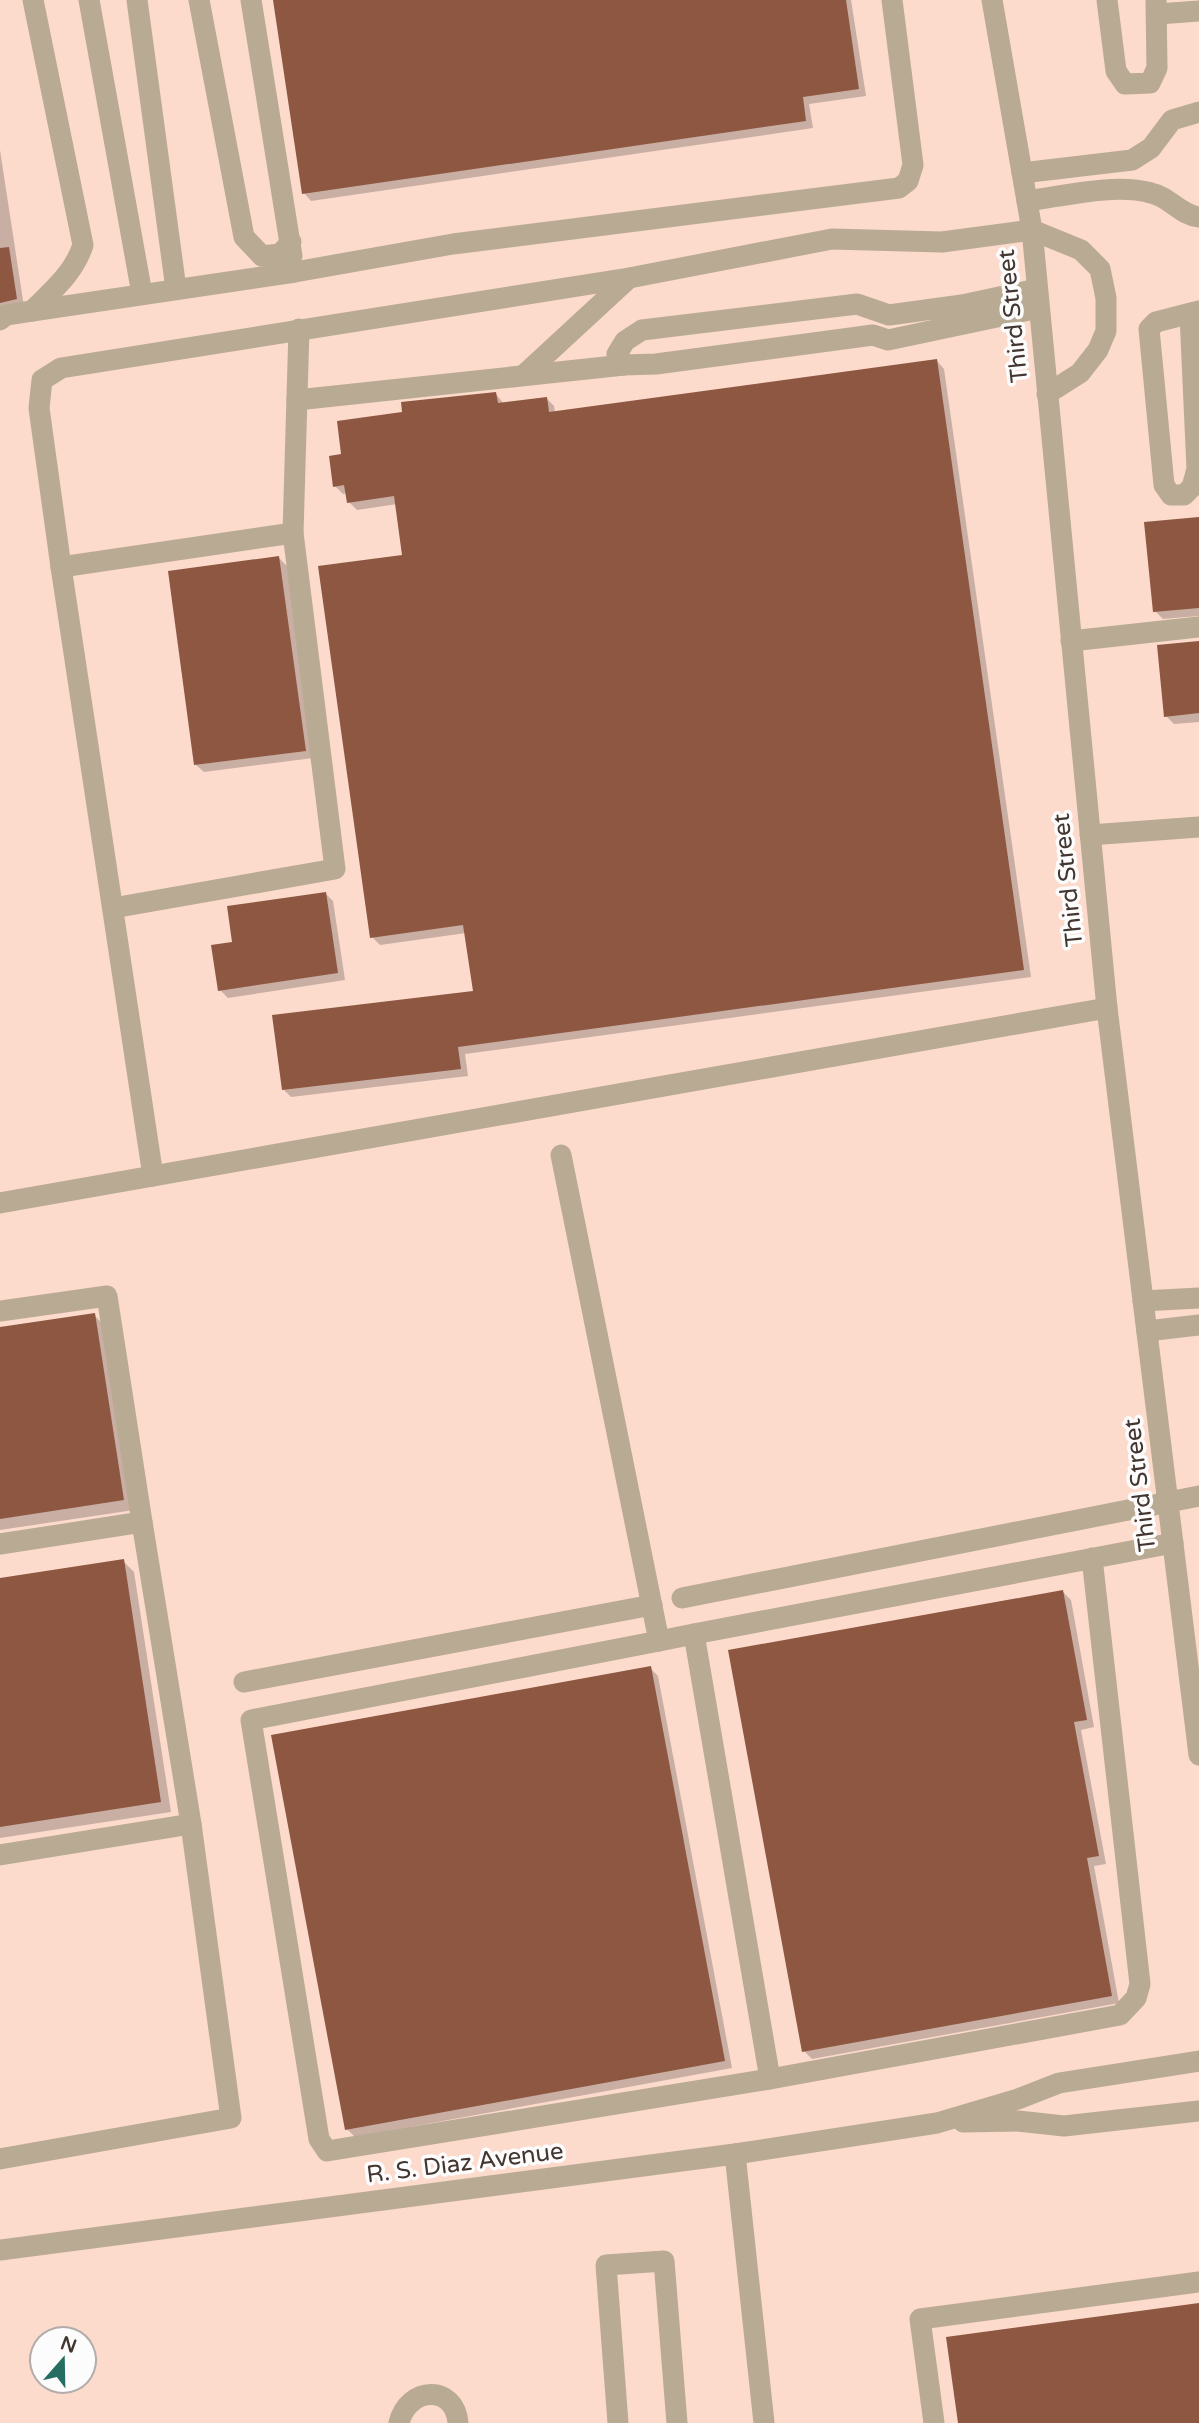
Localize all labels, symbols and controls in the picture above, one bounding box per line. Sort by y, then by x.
street label: Third Street [992,248,1034,384]
street label: Third Street [1047,812,1089,948]
street label: Third Street [1117,1417,1163,1553]
street label: R. S. Diaz Avenue [365,2137,565,2189]
north arrow [28,2325,98,2395]
text: N [58,2332,79,2358]

